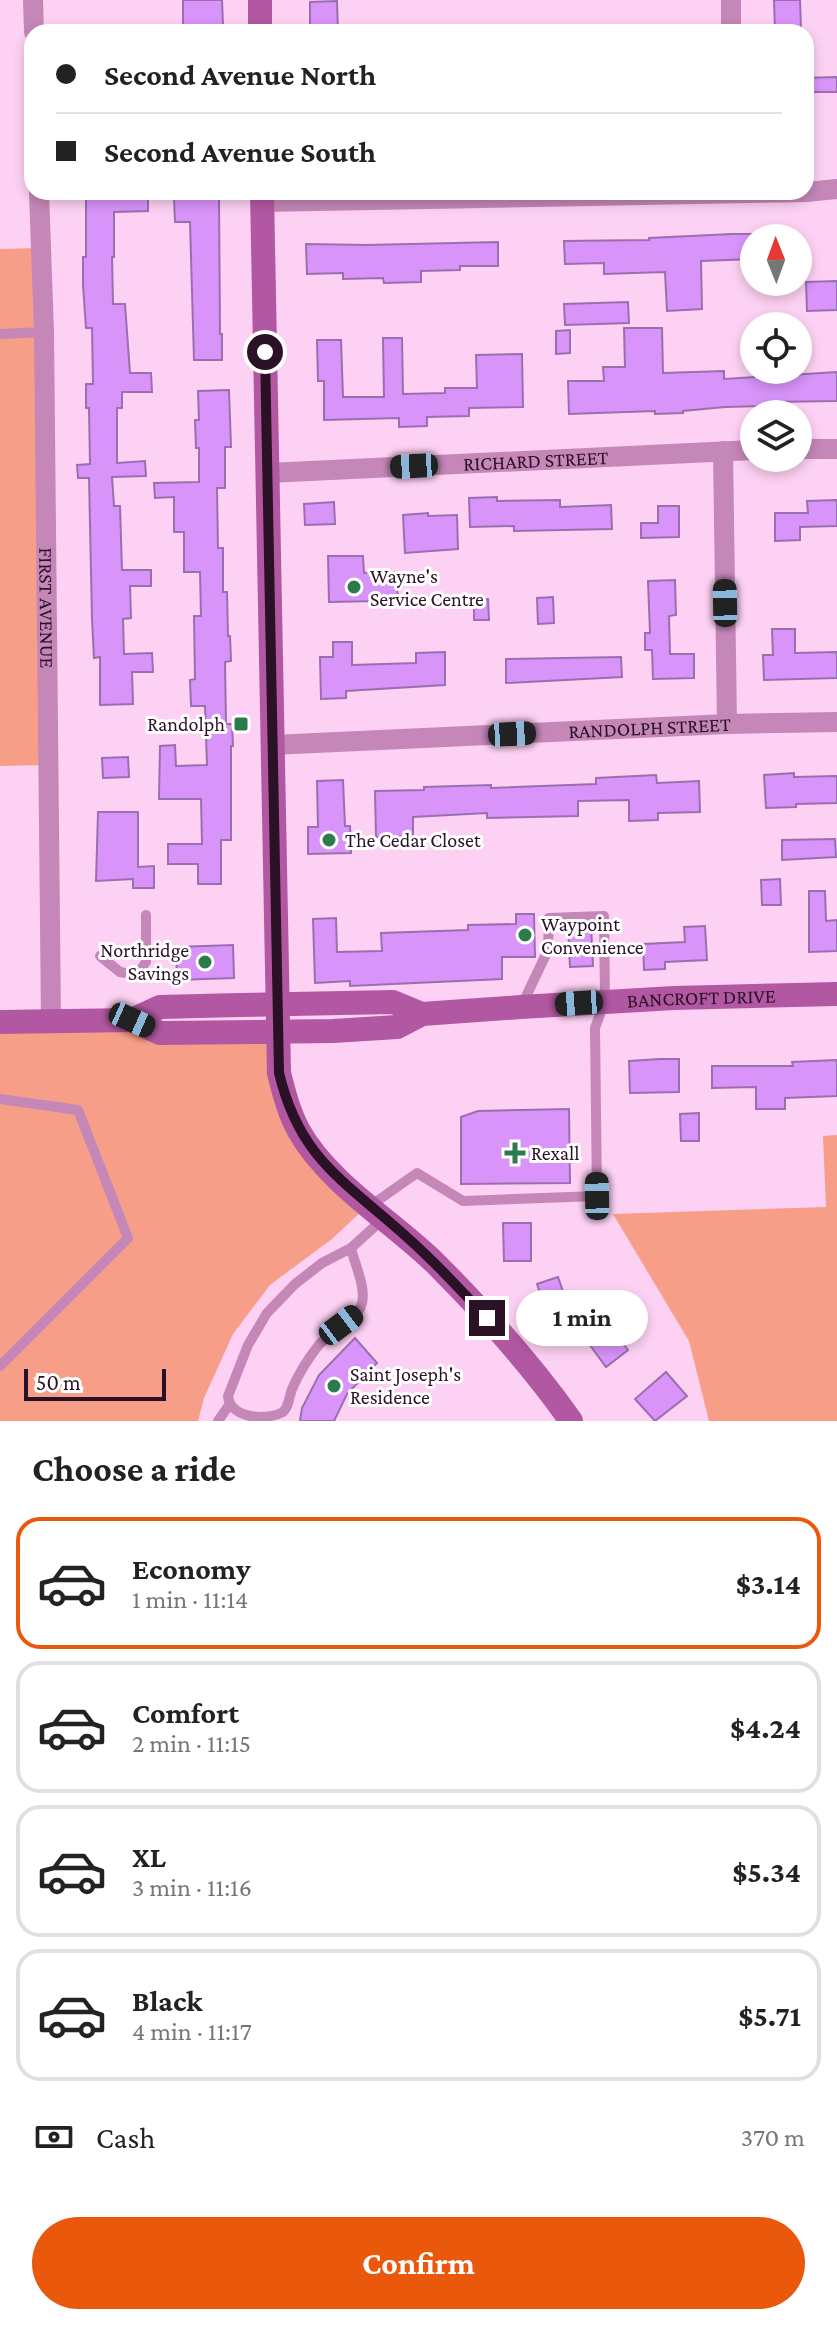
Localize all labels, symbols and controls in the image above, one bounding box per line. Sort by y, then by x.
text: Second Avenue North [104,58,376,91]
text: Second Avenue South [104,135,376,168]
north arrow [740,224,812,296]
map controls [740,224,812,472]
button: locate [740,312,812,384]
route start [247,334,283,370]
button: layers [740,400,812,472]
street label: RICHARD STREET [463,446,609,475]
car [389,453,439,479]
street label: FIRST AVENUE [35,547,58,669]
place label: Wayne's Service Centre [370,565,484,610]
marker: Wayne's Service Centre [345,578,363,596]
car [713,579,737,627]
place label: Randolph [147,713,225,736]
street label: RANDOLPH STREET [568,713,731,742]
marker: Randolph [232,715,250,733]
car [487,721,537,747]
place label: The Cedar Closet [345,829,481,851]
marker: The Cedar Closet [320,831,338,849]
place label: Waypoint Convenience [541,913,644,958]
marker: Waypoint Convenience [516,926,534,944]
place label: Northridge Savings [100,939,189,985]
marker: Northridge Savings [196,953,214,971]
street label: BANCROFT DRIVE [626,985,776,1012]
car [554,989,604,1017]
car [105,999,159,1041]
place label: Rexall [531,1142,579,1164]
marker: Rexall [506,1144,524,1162]
car [585,1172,609,1220]
callout: 1 min [515,1290,647,1346]
route end [469,1300,505,1336]
car [315,1301,367,1349]
text: 1 min [552,1303,612,1332]
place label: Saint Joseph's Residence [350,1363,461,1408]
scale bar [24,1365,166,1401]
text: 50 m [36,1370,81,1395]
marker: Saint Joseph's Residence [325,1377,343,1395]
text: Choose a ride [32,1449,236,1489]
icon: car [36,1547,108,1619]
text: Economy [132,1552,251,1585]
text: $3.14 [736,1567,801,1600]
text: 1 min · 11:14 [132,1585,248,1614]
icon: car [36,1691,108,1763]
text: Comfort [132,1696,239,1729]
text: $4.24 [730,1711,801,1744]
text: 2 min · 11:15 [132,1729,251,1758]
icon: car [36,1835,108,1907]
text: XL [132,1840,166,1873]
text: $5.34 [732,1855,801,1888]
text: 3 min · 11:16 [132,1873,252,1902]
icon: car [36,1979,108,2051]
text: Black [132,1984,203,2017]
text: $5.71 [738,1999,801,2032]
text: 4 min · 11:17 [132,2017,252,2046]
icon: cash [32,2115,76,2159]
text: Cash [96,2121,155,2154]
text: 370 m [741,2123,805,2152]
button: Confirm [32,2217,805,2309]

